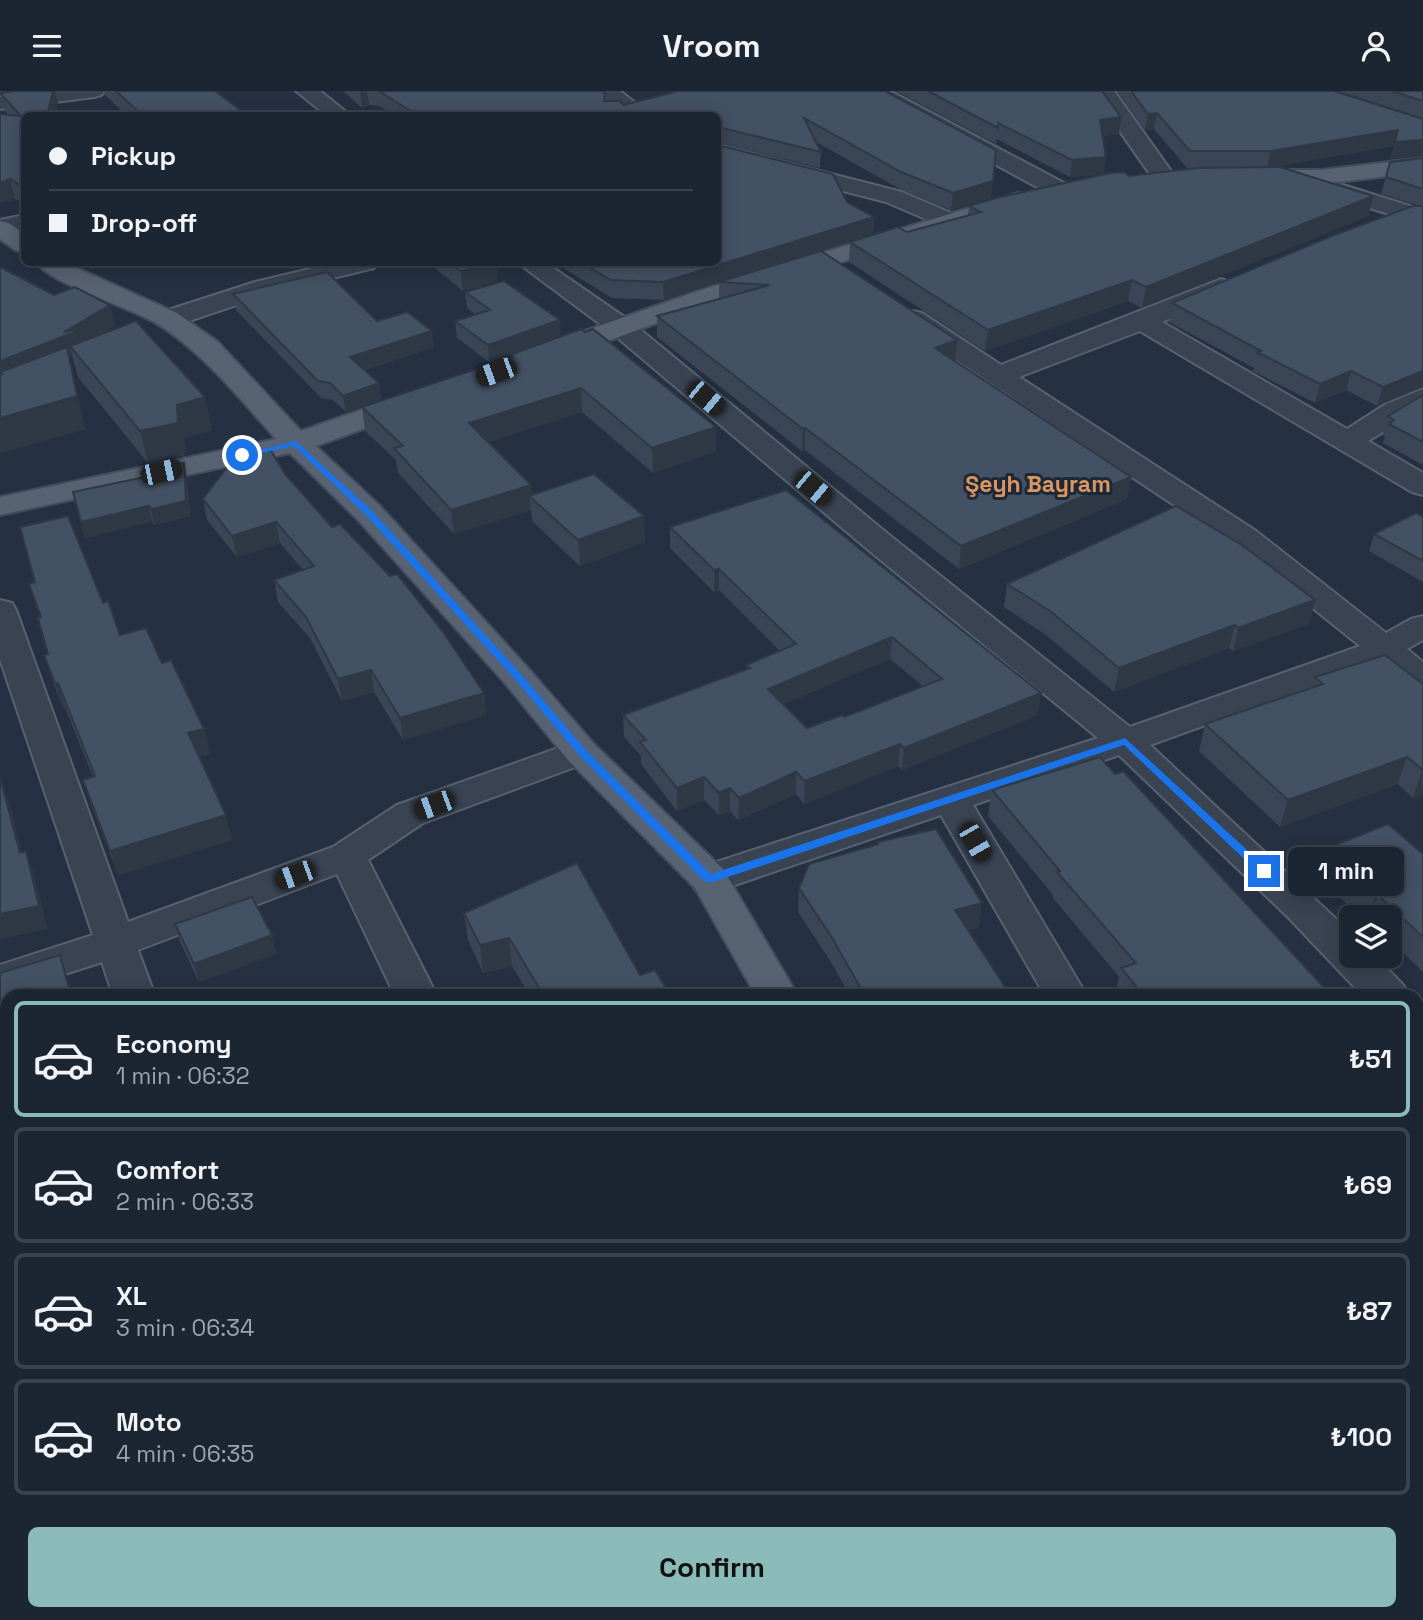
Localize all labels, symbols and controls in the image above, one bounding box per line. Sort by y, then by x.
text: Vroom [662,26,761,66]
icon: menu [28,27,66,65]
icon: person [1357,27,1395,65]
text: Pickup [91,139,176,173]
text: Drop-off [91,206,197,240]
car [473,355,520,389]
car [684,376,729,420]
route start [226,439,258,471]
car [139,457,184,487]
car [791,466,836,510]
district label: Şeyh Bayram [965,469,1111,499]
car [411,788,458,822]
car [956,819,995,865]
callout: 1 min [1288,847,1404,895]
route end [1248,855,1280,887]
text: 1 min [1318,856,1374,886]
car [272,858,319,892]
map controls [1339,905,1402,968]
button: layers [1339,905,1402,968]
text: Economy [116,1027,232,1061]
icon: car [32,1028,95,1091]
text: ₺51 [1349,1042,1392,1076]
text: 1 min · 06:32 [116,1061,250,1091]
text: Comfort [116,1153,219,1187]
icon: car [32,1154,95,1217]
text: ₺69 [1344,1168,1392,1202]
text: 2 min · 06:33 [116,1187,254,1217]
text: XL [116,1279,147,1313]
icon: car [32,1280,95,1343]
text: ₺87 [1346,1294,1392,1328]
text: 3 min · 06:34 [116,1313,254,1343]
text: Moto [116,1405,182,1439]
icon: car [32,1406,95,1469]
text: ₺100 [1330,1420,1392,1454]
text: 4 min · 06:35 [116,1439,254,1469]
button: Confirm [28,1527,1396,1607]

